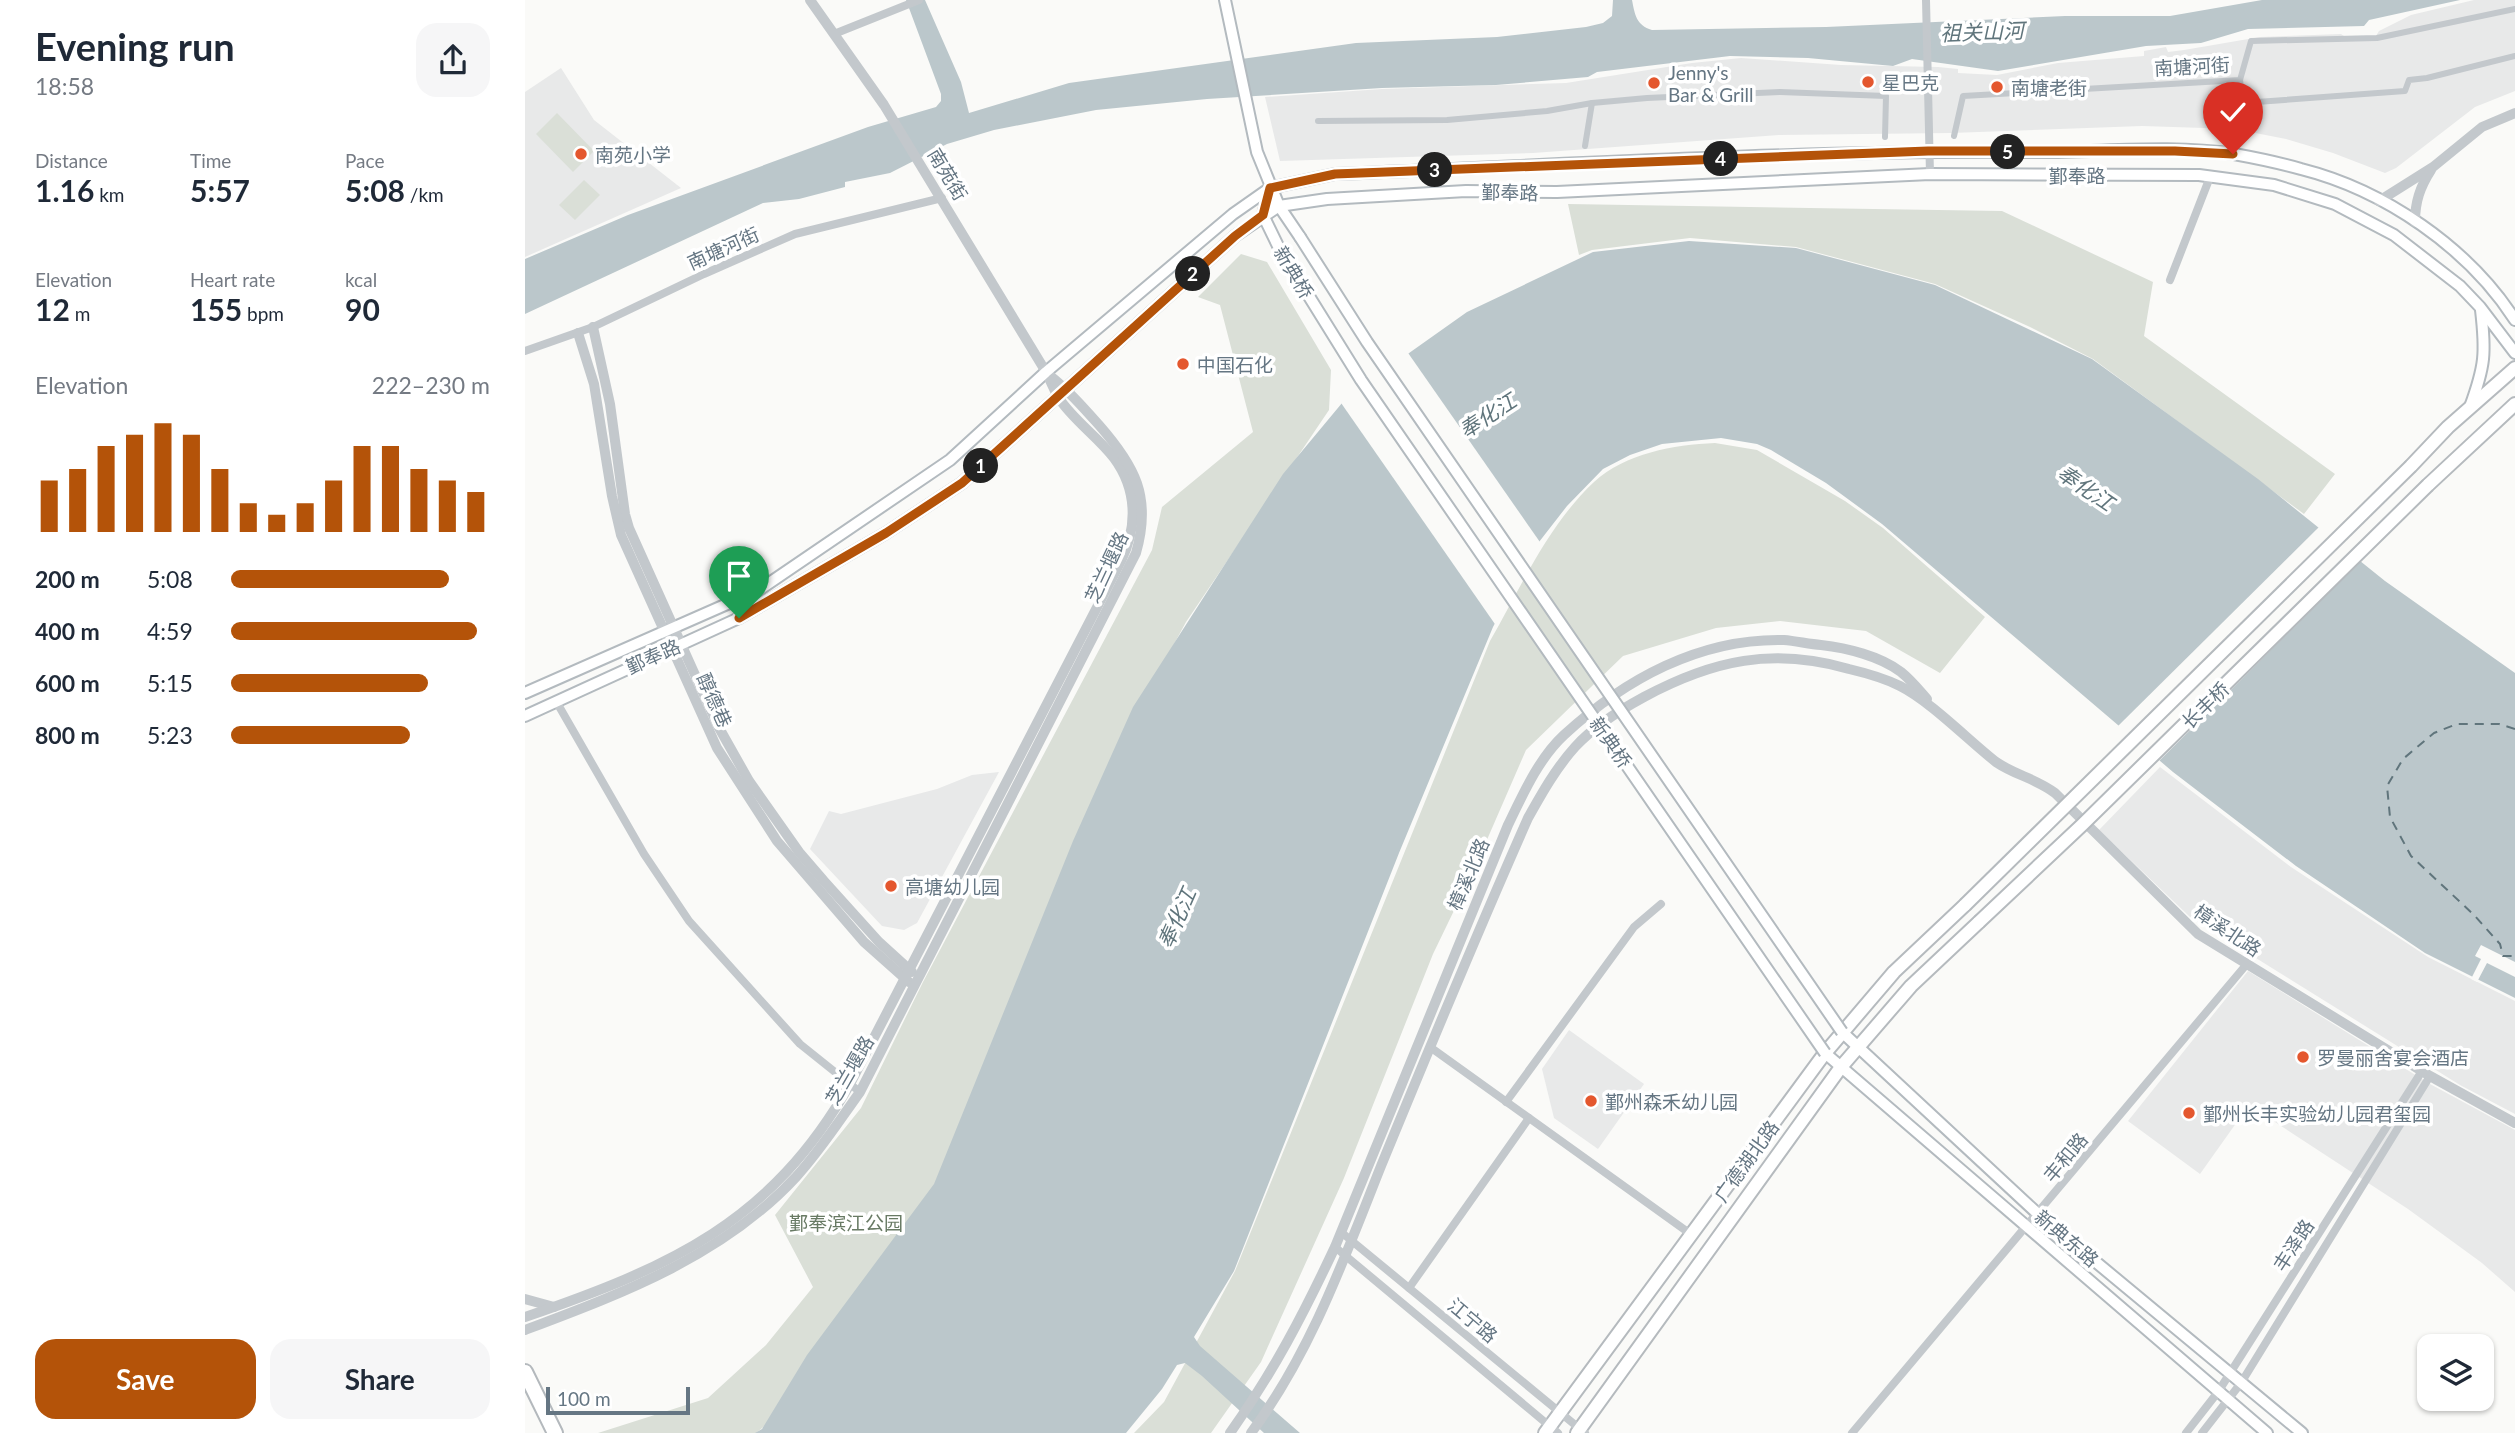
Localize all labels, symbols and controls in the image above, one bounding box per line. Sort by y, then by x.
water label: 祖关山河 [1940,17,2028,45]
text: Evening run [35,23,235,69]
button: share [416,23,490,97]
street label: 南塘河街 [2153,53,2231,79]
place label: Jenny's Bar & Grill [1668,61,1754,106]
place label: 星巴克 [1882,71,1939,94]
text: 18:58 [35,72,94,100]
marker: 星巴克 [1860,74,1876,90]
marker: Jenny's Bar & Grill [1646,75,1662,91]
place label: 南塘老街 [2011,76,2087,99]
marker: 南塘老街 [1989,79,2005,95]
pin [2203,82,2263,154]
icon: check [2214,93,2252,131]
pin: 5 [1991,134,2025,170]
text: 5 [2002,140,2013,163]
pin: 4 [1703,142,1739,176]
place label: 南苑小学 [595,143,671,166]
street label: 南苑街 [923,144,973,204]
marker: 南苑小学 [573,146,589,162]
text: 4 [1715,147,1726,170]
text: Distance [35,149,108,172]
text: Time [190,149,231,172]
text: Pace [345,149,384,172]
pin: 3 [1417,152,1453,188]
text: 3 [1429,158,1440,181]
street label: 鄞奉路 [2048,164,2106,187]
text: 1.16 [35,172,94,208]
text: 5:57 [190,172,250,208]
text: 5:08 [345,172,405,208]
street label: 鄞奉路 [1481,180,1539,204]
text: km [94,183,124,206]
text: /km [405,183,444,206]
street label: 南塘河街 [684,222,762,274]
street label: 新典桥 [1269,242,1319,302]
pin: 2 [1175,256,1211,292]
text: 2 [1187,262,1198,285]
text: Elevation [35,268,112,291]
text: Heart rate [190,268,275,291]
text: kcal [345,268,377,291]
text: 12 [35,291,70,327]
text: 155 [190,291,242,327]
text: 90 [345,291,380,327]
text: m [70,302,90,325]
text: bpm [242,302,284,325]
place label: 中国石化 [1197,353,1273,376]
marker: 中国石化 [1175,356,1191,372]
text: Elevation [35,371,128,399]
text: 222–230 m [372,371,490,399]
water label: 奉化江 [1454,386,1522,443]
pin: 1 [963,448,999,484]
text: 1 [975,454,986,477]
water label: 奉化江 [2053,459,2121,516]
street label: 芝兰堰路 [1080,528,1132,606]
pin [709,546,769,618]
icon: arrive [720,557,758,595]
text: 200 m [35,565,100,593]
text: 5:08 [147,565,193,593]
text: 400 m [35,617,100,645]
text: 4:59 [147,617,193,645]
street label: 鄞奉路 [622,634,684,678]
text: 600 m [35,669,100,697]
text: 5:15 [147,669,193,697]
street label: 醇德巷 [693,669,737,731]
street label: 长丰桥 [2177,677,2233,733]
street label: 新典桥 [1585,712,1637,772]
text: 800 m [35,721,100,749]
text: 5:23 [147,721,193,749]
street label: 樟溪北路 [1443,835,1493,913]
place label: 高塘幼儿园 [905,875,1000,898]
marker: 高塘幼儿园 [883,878,899,894]
water label: 奉化江 [1152,882,1201,952]
street label: 樟溪北路 [2190,899,2266,961]
street label: 芝兰堰路 [820,1031,878,1109]
place label: 罗曼丽舍宴会酒店 [2317,1046,2469,1069]
marker: 罗曼丽舍宴会酒店 [2295,1049,2311,1065]
place label: 鄞州森禾幼儿园 [1605,1090,1738,1113]
marker: 鄞州森禾幼儿园 [1583,1093,1599,1109]
place label: 鄞州长丰实验幼儿园君玺园 [2203,1102,2431,1125]
marker: 鄞州长丰实验幼儿园君玺园 [2181,1105,2197,1121]
street label: 广德湖北路 [1709,1116,1783,1206]
street label: 丰和路 [2038,1128,2092,1186]
street label: 新典东路 [2030,1205,2104,1271]
park label: 鄞奉滨江公园 [789,1211,903,1234]
street label: 丰泽路 [2268,1215,2318,1275]
street label: 江宁路 [1444,1293,1502,1347]
map controls [2417,1334,2494,1411]
button: layers [2417,1334,2494,1411]
button: Save [35,1339,256,1419]
button: Share [270,1339,490,1419]
scale bar [546,1384,689,1416]
text: 100 m [557,1387,611,1410]

